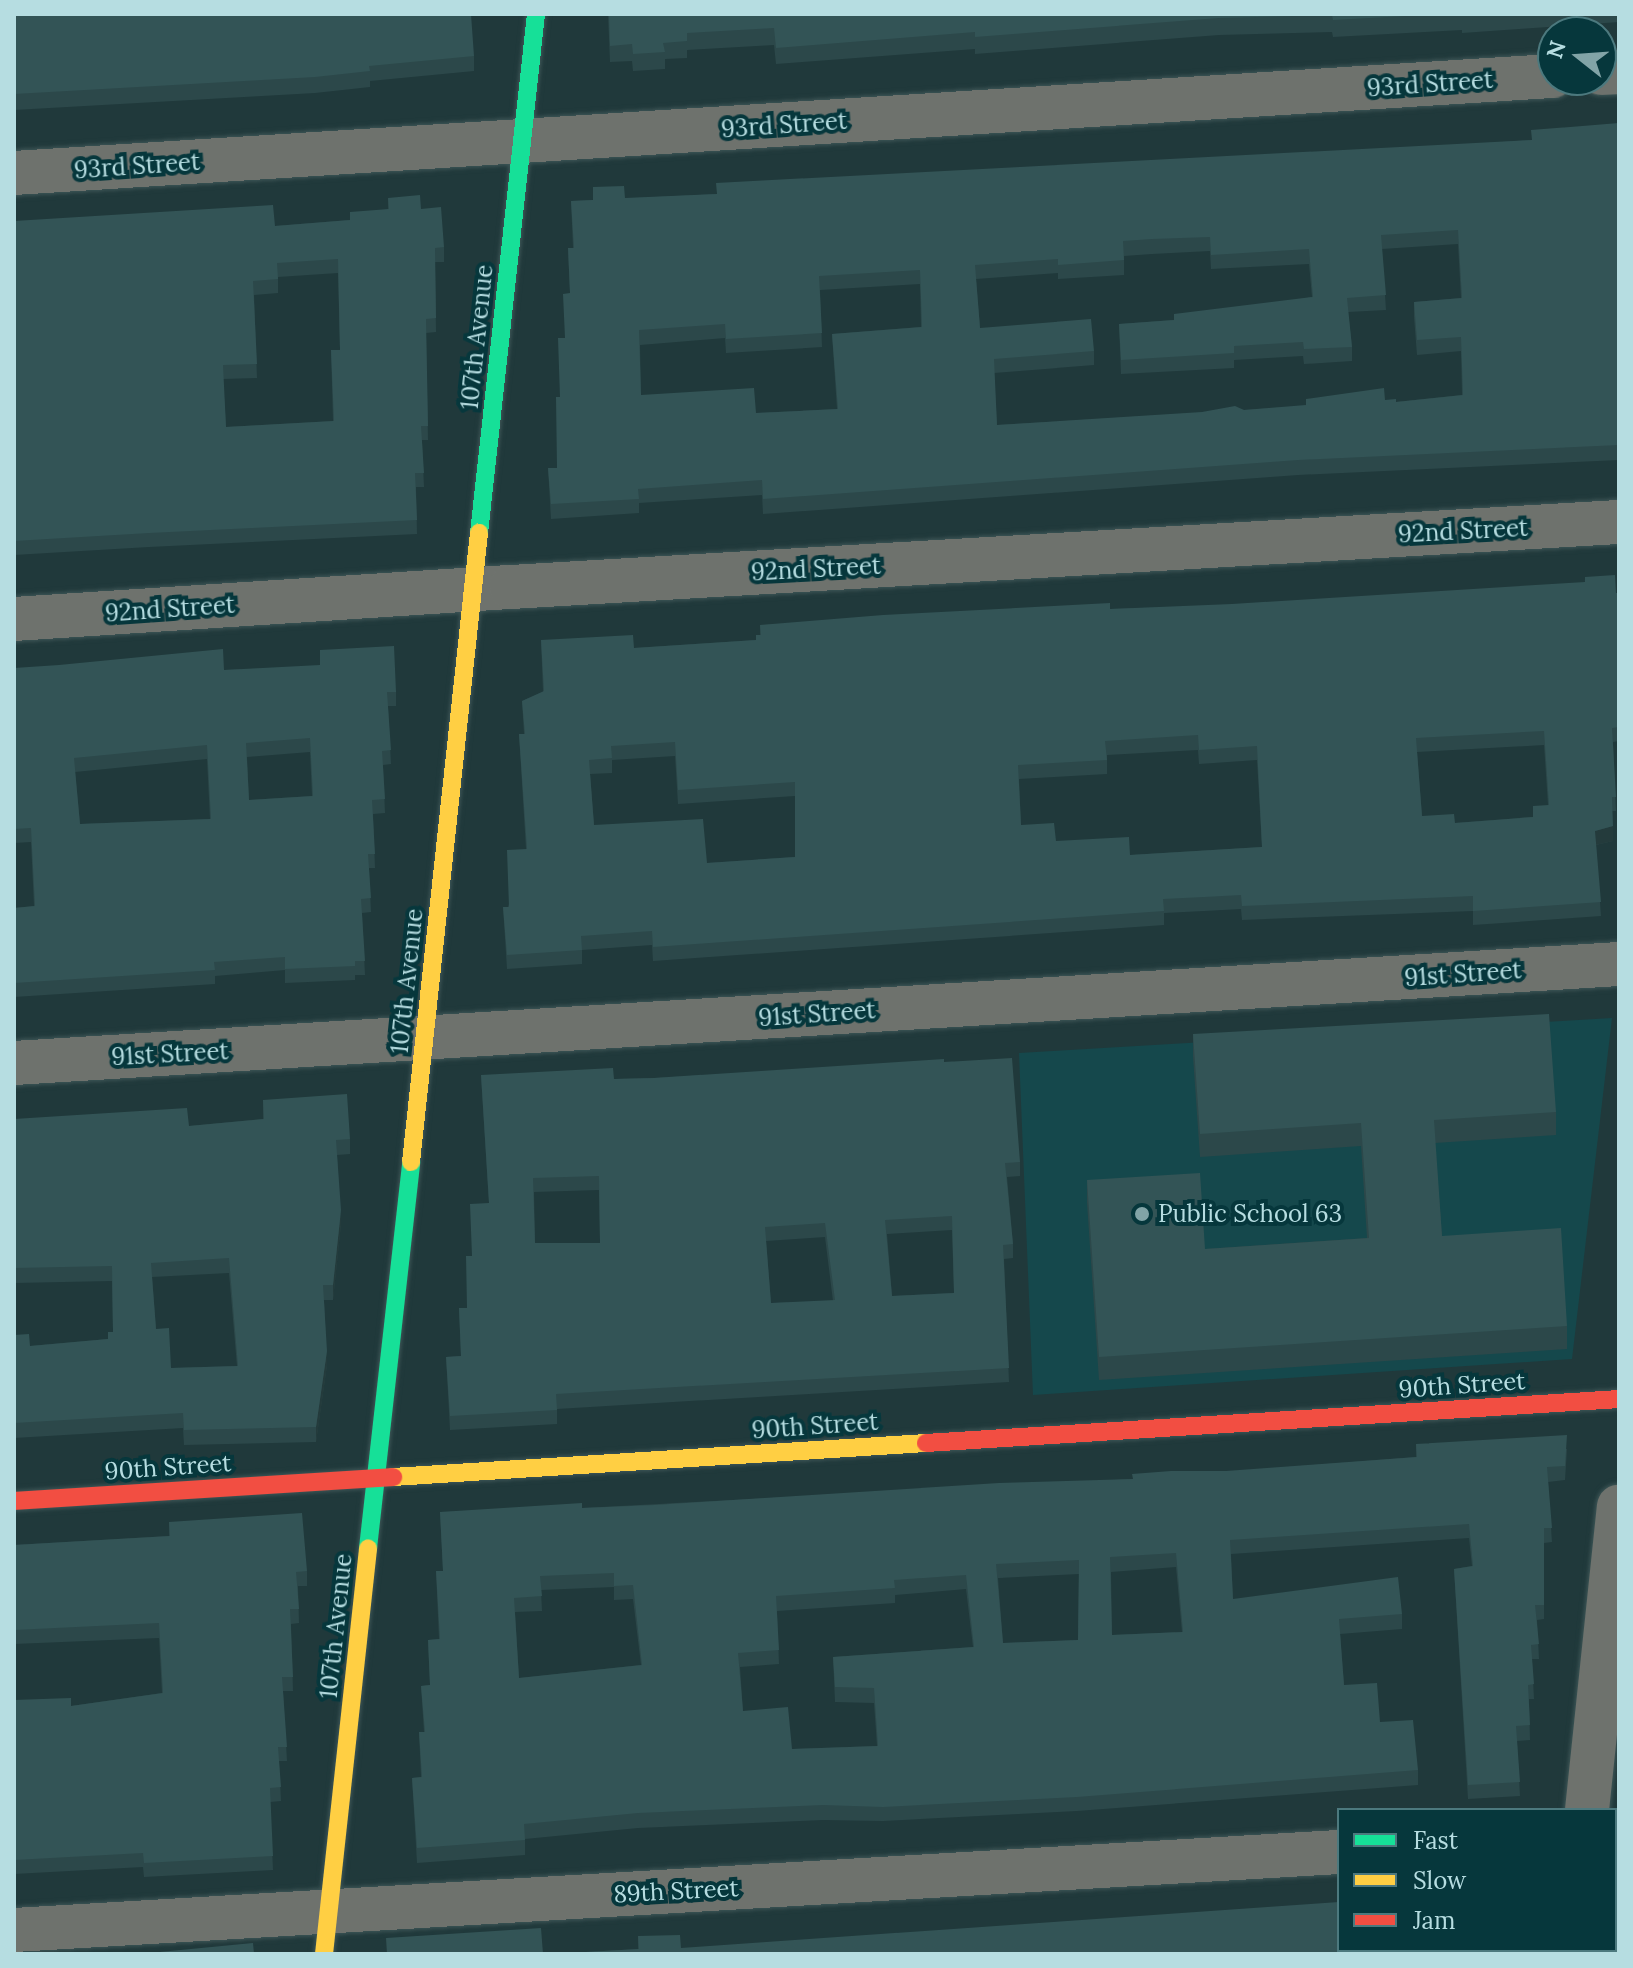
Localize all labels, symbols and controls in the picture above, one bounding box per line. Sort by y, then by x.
north arrow [1537,16,1617,96]
text: N [1540,37,1572,62]
street label: 93rd Street [1366,65,1494,103]
street label: 93rd Street [720,106,848,144]
street label: 93rd Street [73,147,201,185]
street label: 107th Avenue [455,263,499,411]
street label: 92nd Street [1397,513,1529,549]
street label: 92nd Street [750,551,882,587]
street label: 92nd Street [104,590,236,628]
street label: 107th Avenue [385,907,429,1055]
street label: 91st Street [1403,956,1523,992]
street label: 91st Street [757,996,877,1032]
street label: 91st Street [111,1037,229,1071]
place label: Public School 63 [1158,1200,1342,1228]
marker: Public School 63 [1133,1205,1151,1223]
street label: 90th Street [1398,1366,1526,1404]
street label: 90th Street [751,1407,879,1445]
street label: 90th Street [104,1448,232,1486]
street label: 107th Avenue [314,1552,358,1700]
legend [1337,1808,1617,1952]
text: Fast [1413,1825,1458,1856]
text: Slow [1413,1865,1466,1896]
street label: 89th Street [613,1873,739,1909]
text: Jam [1413,1905,1455,1936]

